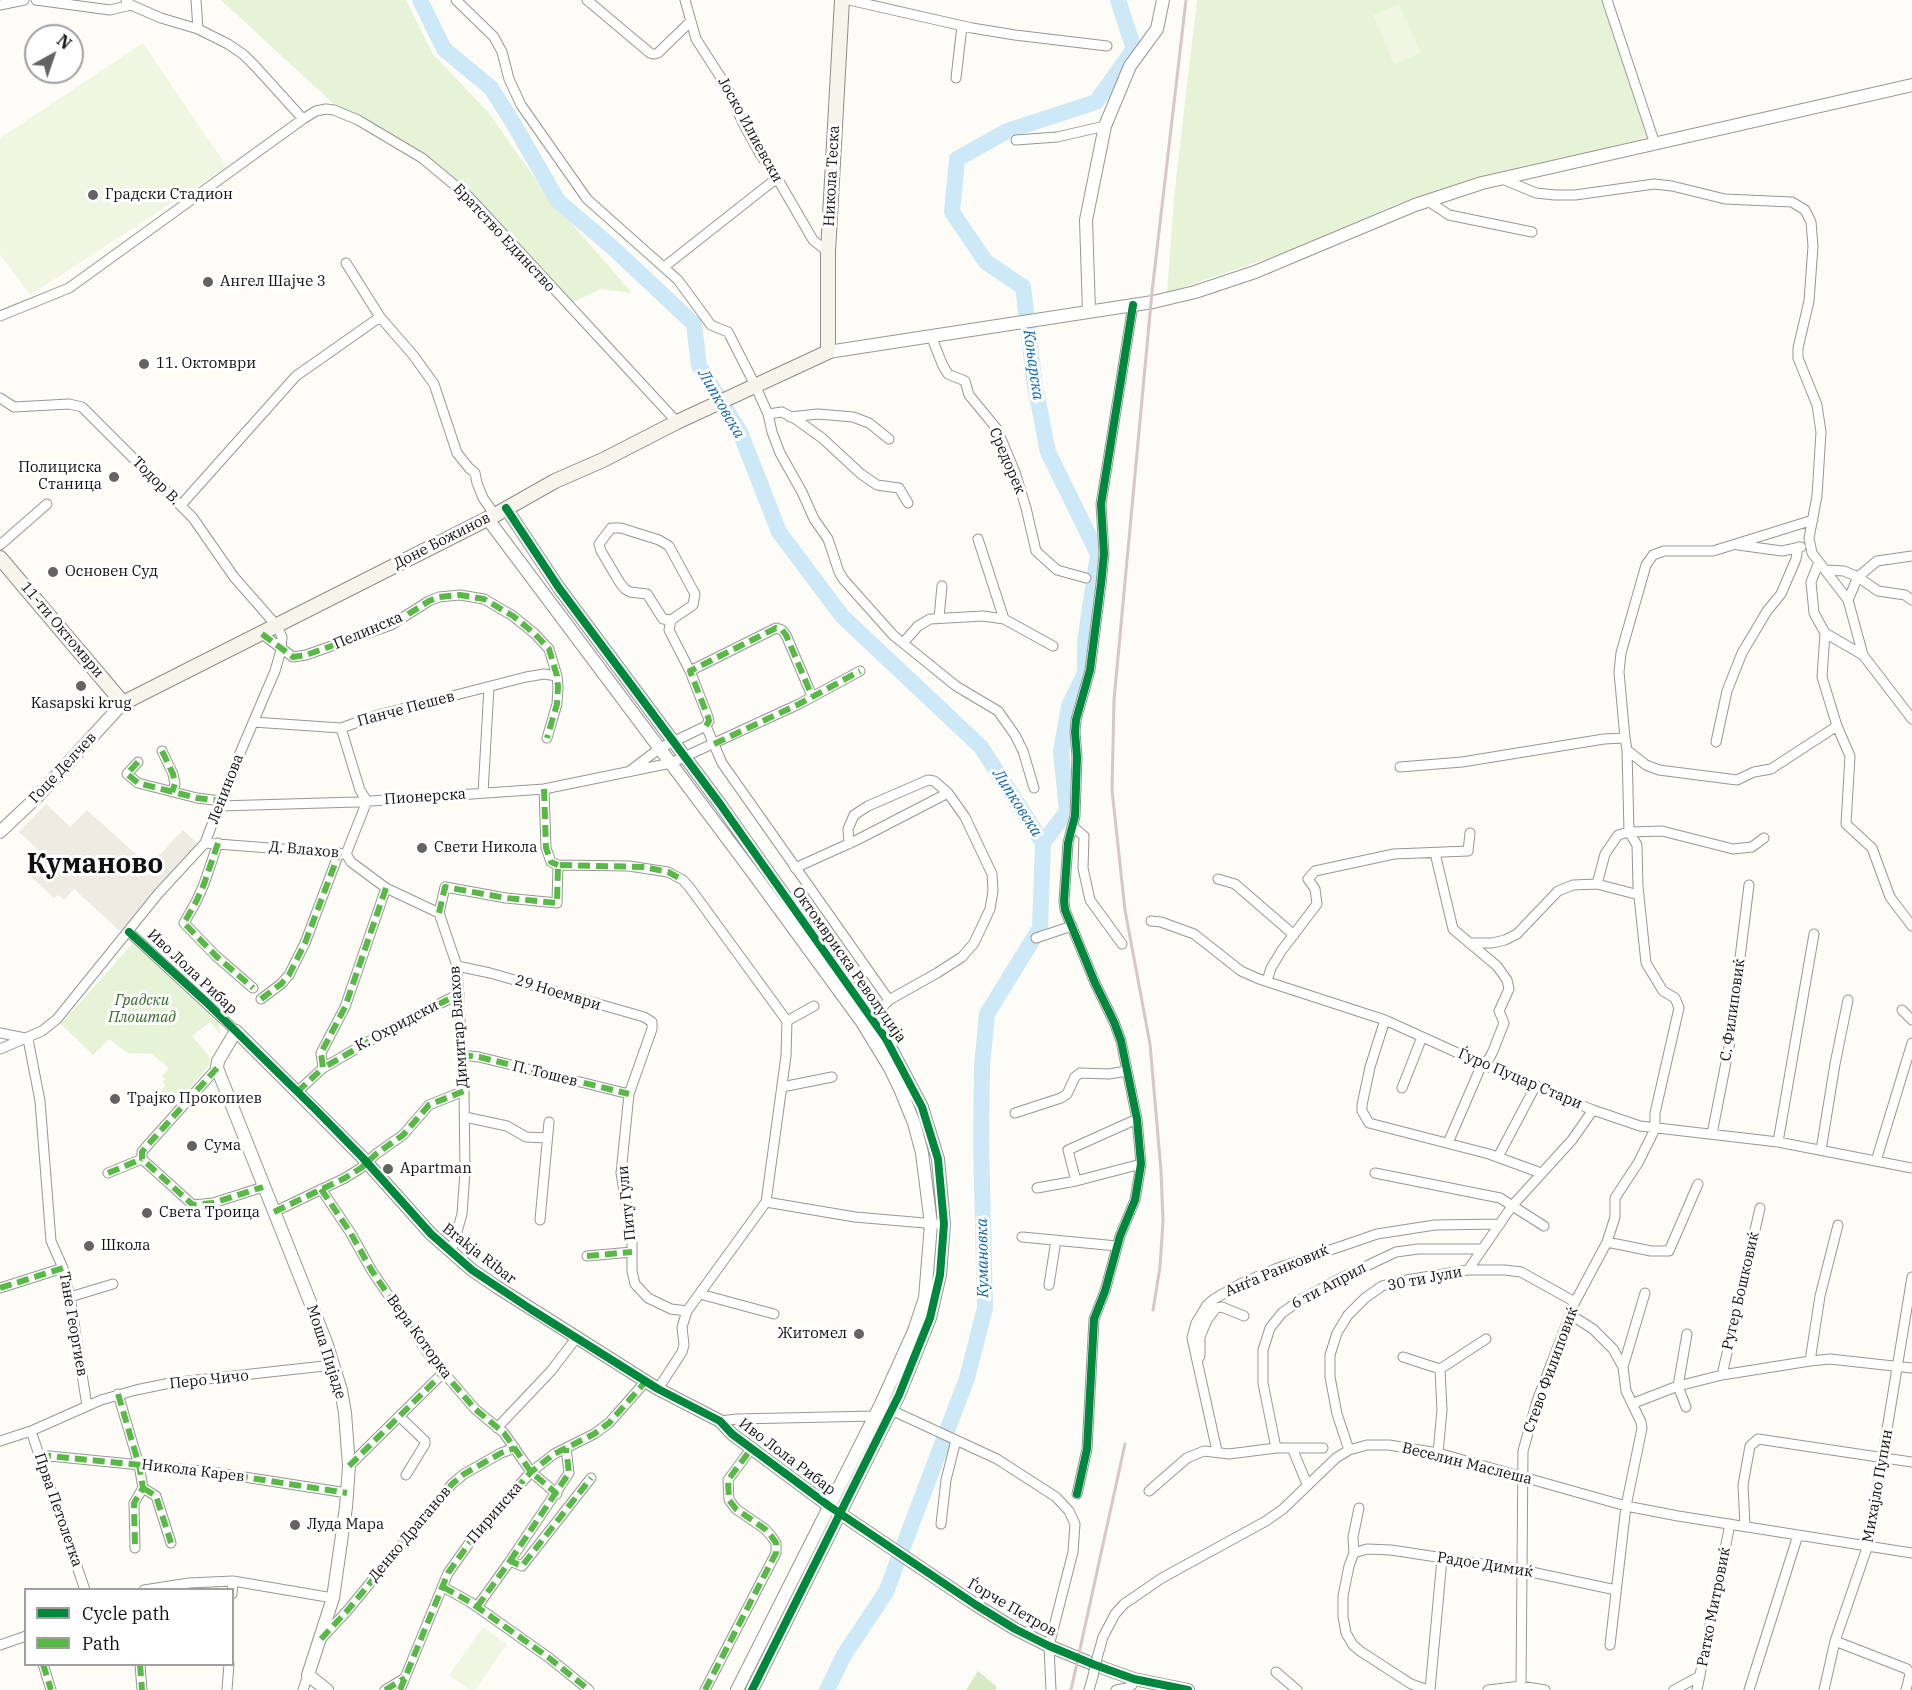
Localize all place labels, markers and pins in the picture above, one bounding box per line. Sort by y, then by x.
place label: Градски Стадион [105,186,233,204]
marker: Градски Стадион [86,188,100,202]
place label: Ангел Шајче 3 [220,273,326,291]
marker: Ангел Шајче 3 [201,275,215,289]
place label: 11. Октомври [156,355,256,373]
marker: 11. Октомври [137,357,151,371]
place label: Полициска Станица [18,459,102,494]
marker: Полициска Станица [107,470,121,484]
place label: Основен Суд [65,563,158,581]
marker: Основен Суд [46,565,60,579]
marker: Kasapski krug [74,679,88,693]
place label: Kasapski krug [31,695,131,713]
place label: Свети Никола [434,839,537,857]
marker: Свети Никола [415,841,429,855]
place label: Трајко Прокопиев [127,1090,262,1108]
marker: Трајко Прокопиев [108,1092,122,1106]
place label: Сума [204,1137,241,1155]
marker: Сума [185,1139,199,1153]
place label: Apartman [400,1160,472,1178]
marker: Apartman [381,1162,395,1176]
place label: Света Троица [159,1204,260,1222]
marker: Света Троица [140,1206,154,1220]
place label: Школа [101,1237,150,1255]
marker: Школа [82,1239,96,1253]
place label: Житомел [778,1325,847,1343]
marker: Житомел [852,1327,866,1341]
place label: Луда Мара [307,1516,384,1534]
marker: Луда Мара [288,1518,302,1532]

